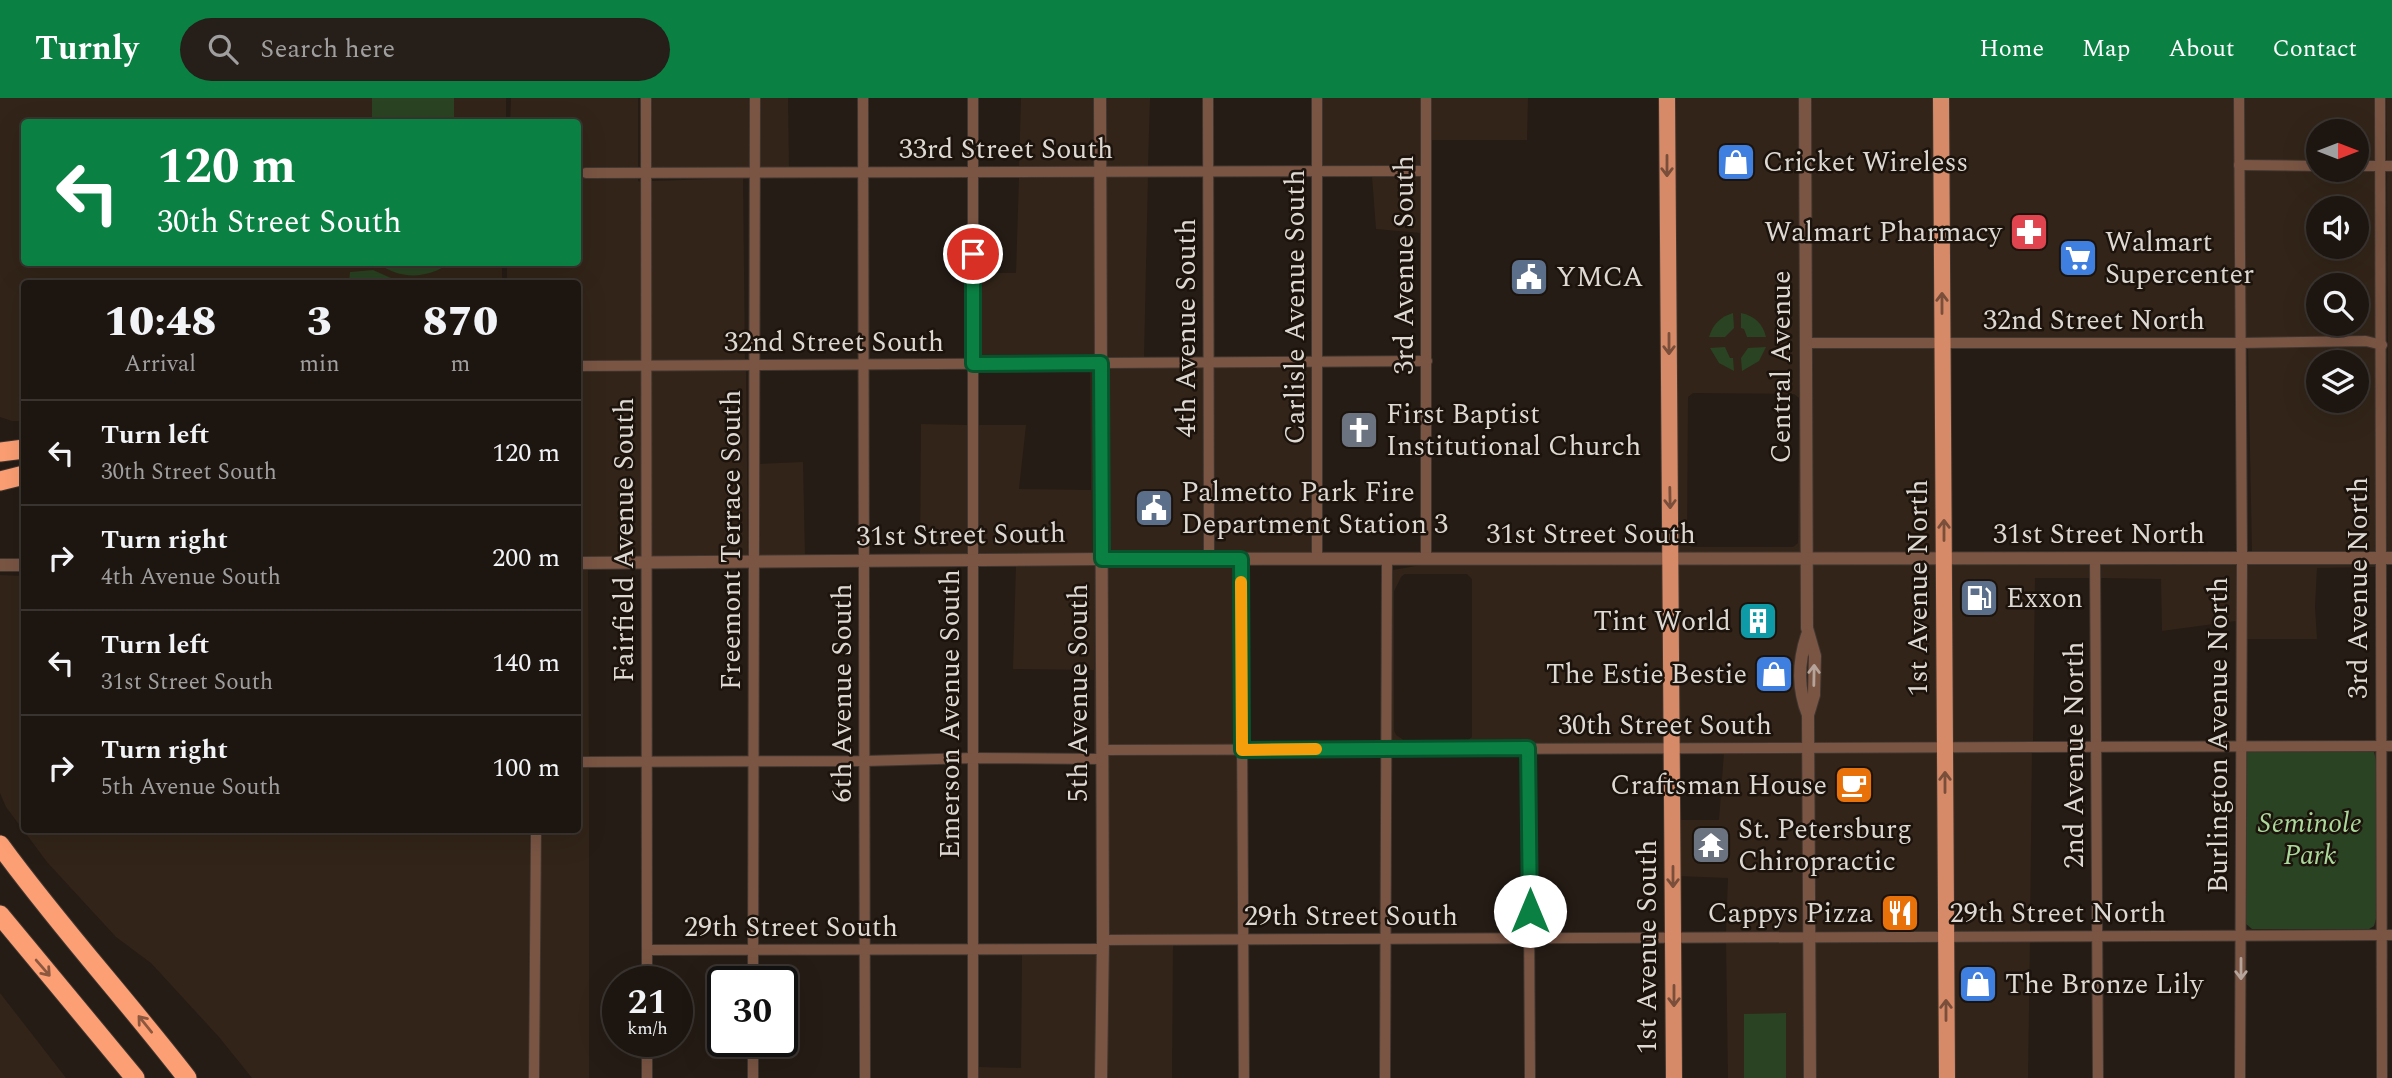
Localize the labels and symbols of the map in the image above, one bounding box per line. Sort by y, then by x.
north arrow [2306,119,2370,182]
street label: 33rd Street South [899,128,1113,171]
shop icon: Cricket Wireless [1715,141,1757,183]
place label: Cricket Wireless [1763,141,1968,184]
one-way arrow [1661,154,1674,177]
street label: 3rd Avenue South [1383,155,1426,375]
street label: Carlisle Avenue South [1274,170,1317,444]
place label: Walmart Pharmacy [1764,211,2004,254]
pharmacy icon: Walmart Pharmacy [2008,211,2050,253]
street label: 4th Avenue South [1165,218,1208,438]
place label: Walmart Supercenter [2105,221,2254,296]
pin [943,224,1003,284]
supermarket icon: Walmart Supercenter [2057,237,2099,279]
public building icon: YMCA [1508,256,1550,298]
place label: YMCA [1556,256,1644,299]
street label: Central Avenue [1760,271,1803,463]
one-way arrow [1936,292,1949,315]
street label: 32nd Street North [1983,299,2205,342]
street label: 32nd Street South [724,321,944,364]
one-way arrow [1662,332,1676,355]
street label: Freemont Terrace South [710,390,753,690]
place label: First Baptist Institutional Church [1386,393,1641,468]
street label: Fairfield Avenue South [603,397,646,683]
church icon: First Baptist Institutional Church [1338,409,1380,451]
place label: Palmetto Park Fire Department Station 3 [1181,471,1448,546]
street label: 3rd Avenue North [2337,477,2380,699]
street label: 1st Avenue North [1897,480,1940,696]
one-way arrow [1664,486,1677,509]
public building icon: Palmetto Park Fire Department Station 3 [1133,487,1175,529]
street label: 31st Street South [856,512,1066,558]
street label: 31st Street South [1486,513,1696,556]
street label: 31st Street North [1993,513,2205,556]
one-way arrow [1937,519,1951,542]
street label: Emerson Avenue South [929,569,972,859]
fuel station icon: Exxon [1958,577,2000,619]
place label: Exxon [2006,577,2083,620]
street label: Burlington Avenue North [2197,577,2240,893]
street label: 6th Avenue South [821,583,864,803]
street label: 5th Avenue South [1057,583,1100,803]
place label: Tint World [1593,600,1731,643]
building icon: Tint World [1737,600,1779,642]
street label: 2nd Avenue North [2053,641,2096,869]
place label: The Estie Bestie [1546,653,1747,696]
shop icon: The Estie Bestie [1753,653,1795,695]
one-way arrow [1807,664,1821,687]
street label: 30th Street South [1558,704,1772,747]
place label: Craftsman House [1610,764,1827,807]
cafe icon: Craftsman House [1833,764,1875,806]
one-way arrow [1938,771,1952,794]
park label: Seminole Park [2258,802,2362,877]
place label: St. Petersburg Chiropractic [1738,808,1912,883]
temple icon: St. Petersburg Chiropractic [1690,824,1732,866]
street label: 1st Avenue South [1626,840,1669,1054]
one-way arrow [1666,865,1680,888]
position arrow [1493,874,1567,948]
place label: Cappys Pizza [1707,892,1873,935]
restaurant icon: Cappys Pizza [1879,892,1921,934]
street label: 29th Street North [1950,892,2166,935]
street label: 29th Street South [1244,895,1458,938]
street label: 29th Street South [684,906,898,949]
one-way arrow [2234,957,2248,980]
one-way arrow [35,959,51,977]
shop icon: The Bronze Lily [1957,963,1999,1005]
place label: The Bronze Lily [2005,963,2205,1006]
speed limit sign: 30 [707,966,798,1057]
one-way arrow [1667,984,1681,1007]
one-way arrow [1940,999,1953,1022]
one-way arrow [137,1016,153,1034]

